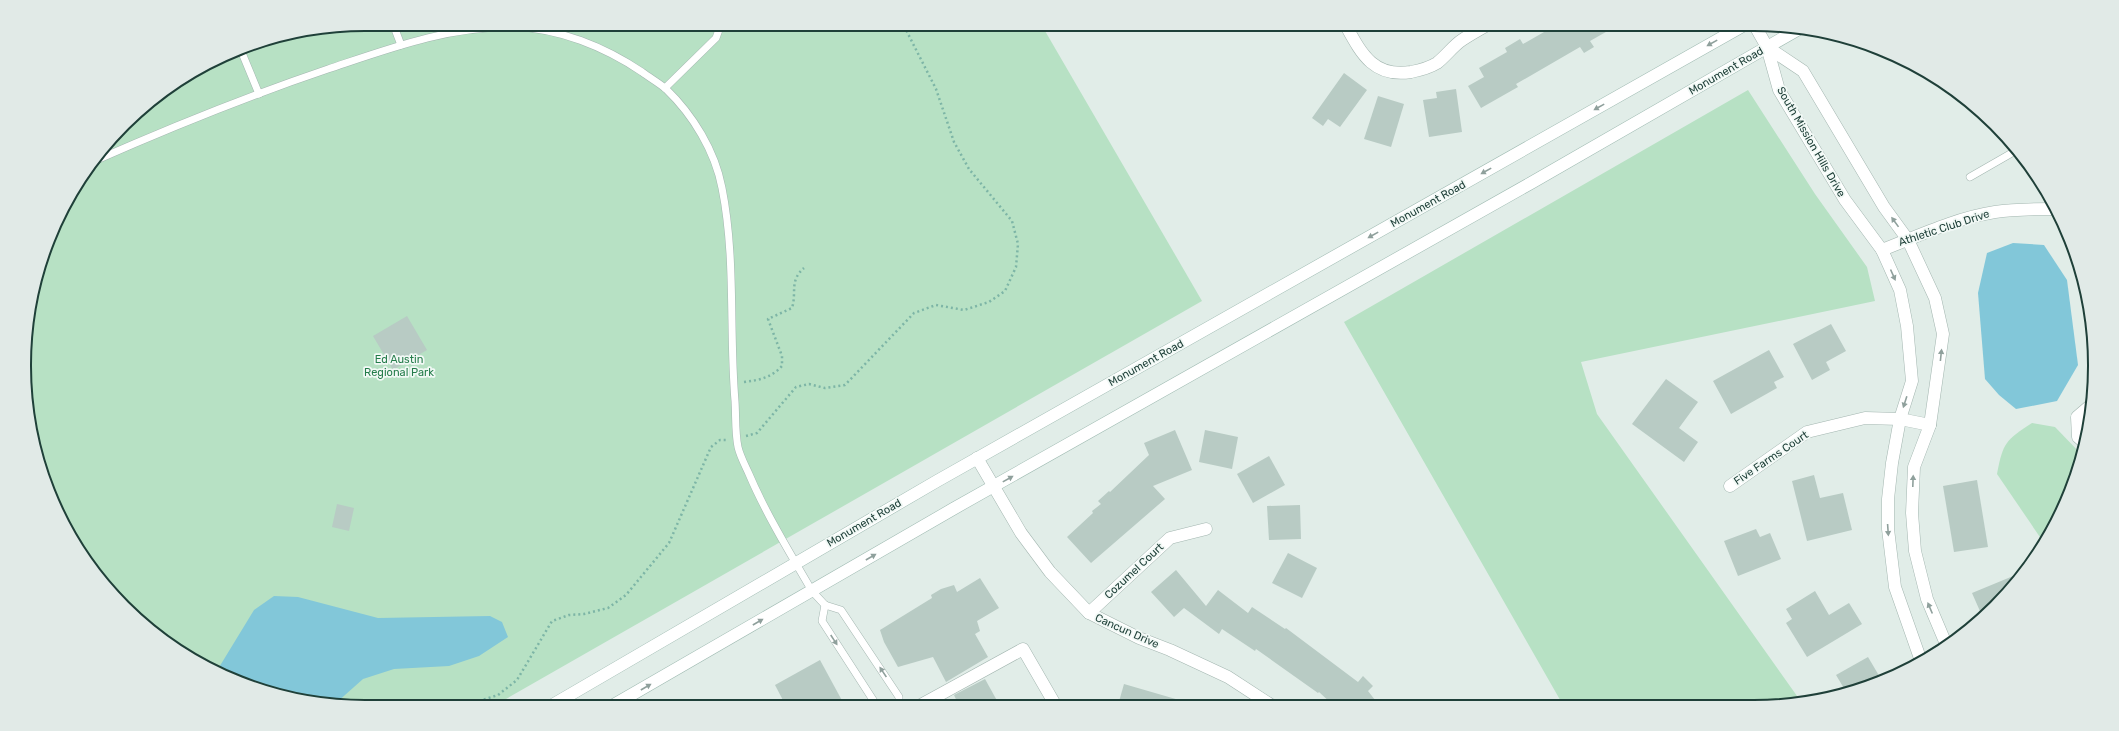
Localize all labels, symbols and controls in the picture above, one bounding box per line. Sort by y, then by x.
one-way arrow [1707,40,1718,47]
street label: Monument Road [1686,44,1766,98]
street label: South Mission Hills Drive [1774,85,1848,199]
one-way arrow [1593,104,1605,111]
one-way arrow [1480,168,1492,175]
street label: Monument Road [1388,178,1468,230]
street label: Athletic Club Drive [1897,207,1991,249]
one-way arrow [1891,217,1899,227]
one-way arrow [1367,232,1379,238]
one-way arrow [1890,270,1896,281]
street label: Monument Road [1106,337,1186,389]
one-way arrow [1937,348,1944,361]
park label: Ed Austin Regional Park [364,353,434,379]
one-way arrow [1902,396,1908,408]
street label: Five Farms Court [1731,428,1811,488]
one-way arrow [1910,474,1916,487]
one-way arrow [1002,475,1014,482]
street label: Monument Road [824,496,904,550]
one-way arrow [1885,524,1892,536]
street label: Cozumel Court [1102,540,1167,602]
one-way arrow [865,553,877,560]
one-way arrow [1927,602,1933,614]
street label: Cancun Drive [1093,611,1161,651]
one-way arrow [752,618,764,625]
one-way arrow [830,635,838,645]
one-way arrow [879,667,887,677]
one-way arrow [640,683,652,690]

